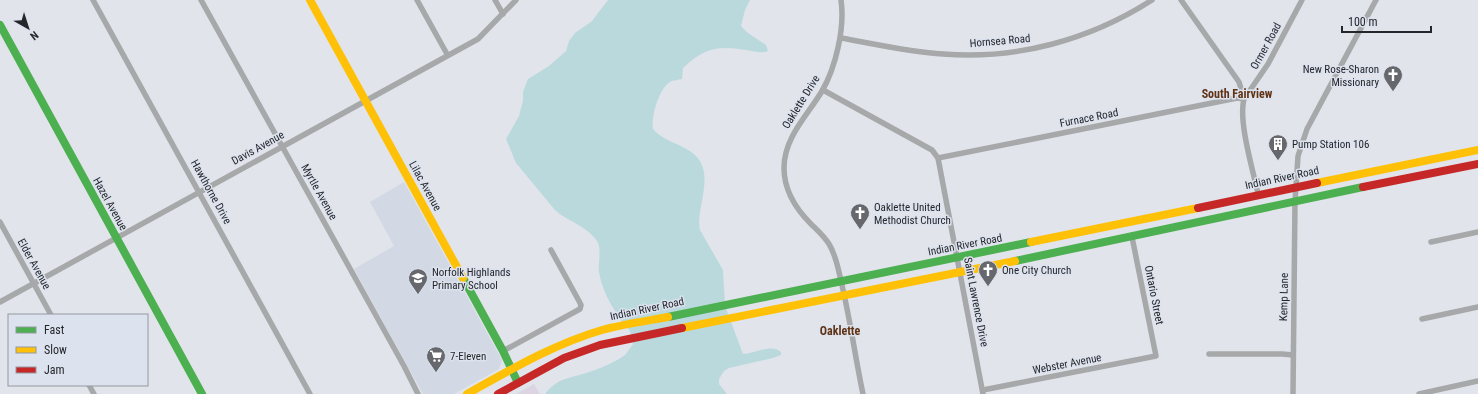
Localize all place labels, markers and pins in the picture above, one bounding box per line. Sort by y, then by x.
place label: New Rose-Sharon Missionary [1303,63,1379,89]
church icon: New Rose-Sharon Missionary [1382,64,1404,92]
building icon: Pump Station 106 [1267,133,1289,161]
place label: Pump Station 106 [1292,138,1369,151]
place label: Oaklette United Methodist Church [874,201,951,227]
church icon: Oaklette United Methodist Church [849,202,871,230]
church icon: One City Church [977,259,999,287]
place label: One City Church [1002,264,1071,277]
place label: Norfolk Highlands Primary School [432,266,510,292]
school or university icon: Norfolk Highlands Primary School [407,267,429,295]
supermarket icon: 7-Eleven [425,345,447,373]
place label: 7-Eleven [450,350,486,363]

